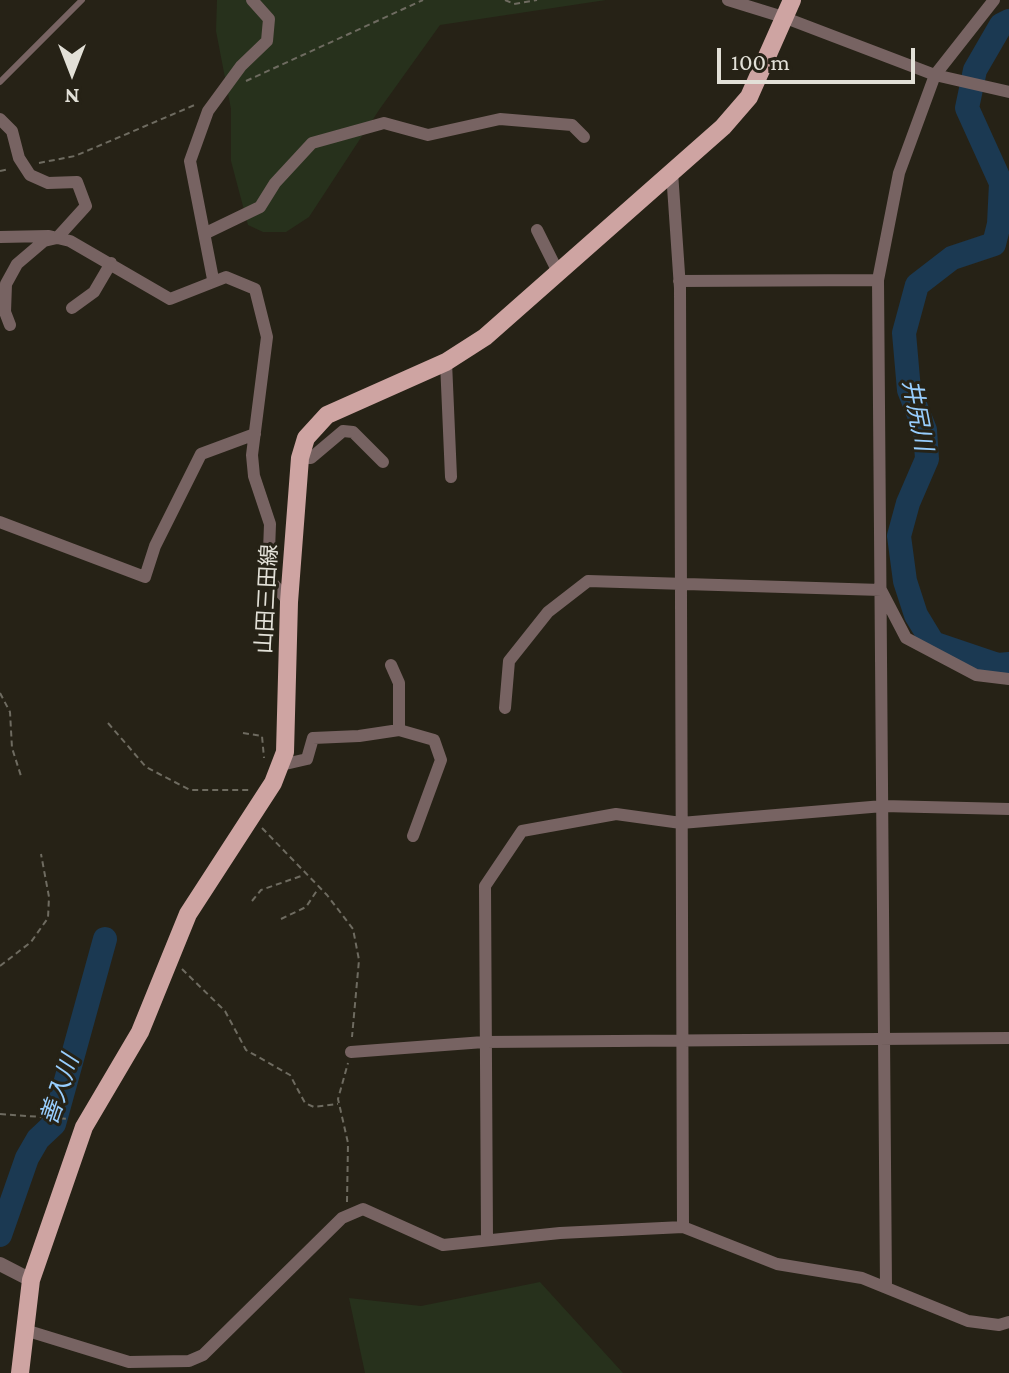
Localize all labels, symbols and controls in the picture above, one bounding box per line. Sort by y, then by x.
north arrow [32,32,112,112]
scale bar [721,32,919,82]
text: 100 m [731,48,790,75]
text: N [65,84,80,109]
water label: 井尻川 [896,377,938,453]
street label: 山田三田線 [251,543,283,655]
water label: 善入川 [35,1051,85,1129]

